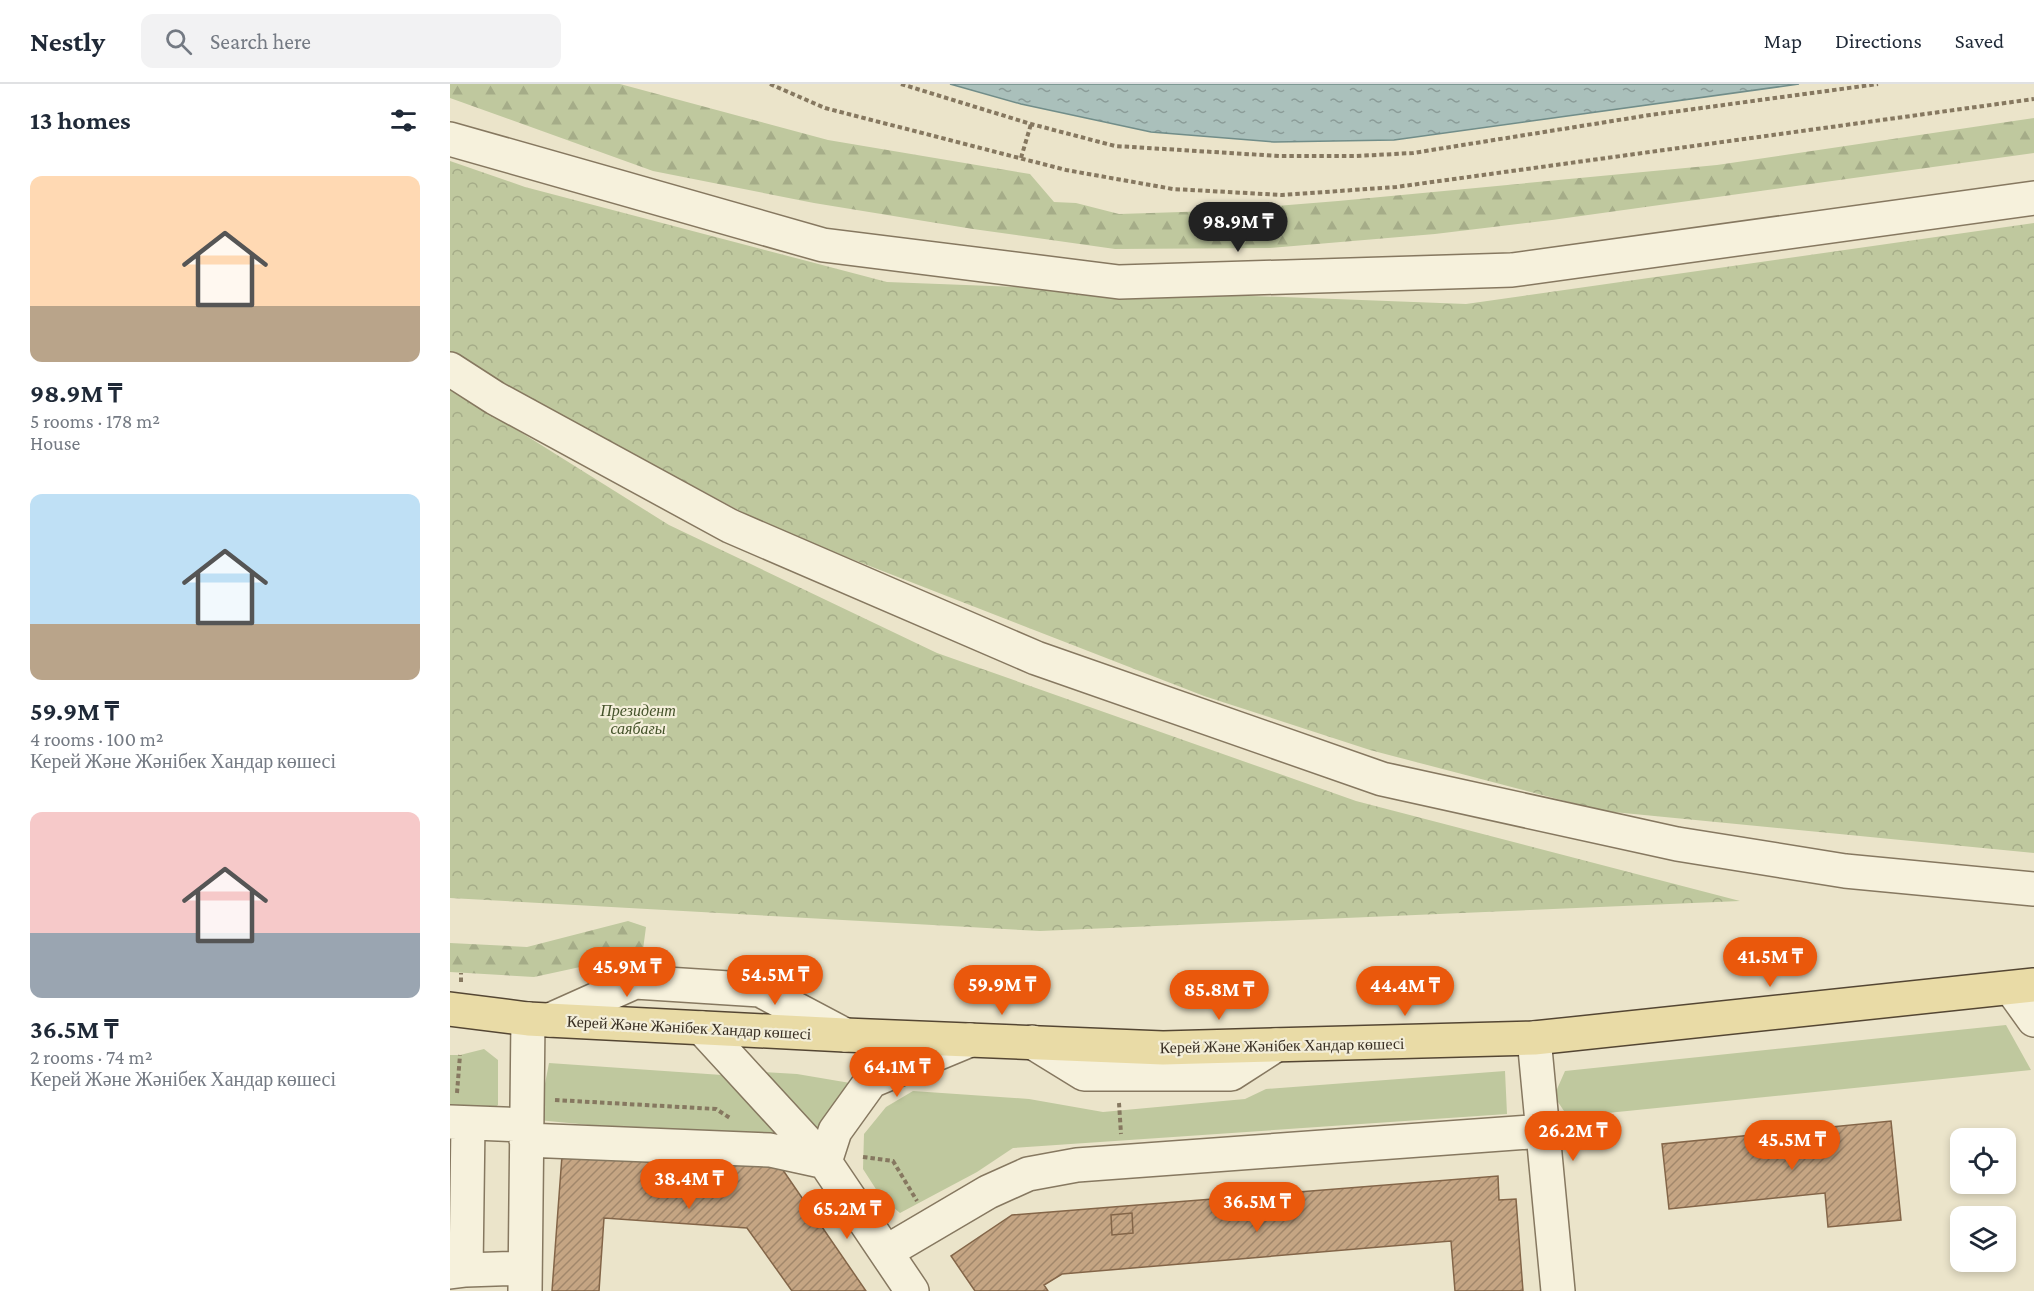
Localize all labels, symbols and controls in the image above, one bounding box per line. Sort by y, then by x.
search box [141,14,561,68]
icon: search [162,25,195,58]
text: Nestly [30,26,105,57]
text: Search here [210,29,311,54]
text: Map [1764,29,1802,53]
text: Directions [1835,29,1922,53]
text: Saved [1955,29,2004,53]
icon: filters [387,104,420,137]
text: 13 homes [30,106,131,135]
pin: 98.9M ₸ [1183,202,1293,253]
text: 98.9M ₸ [1203,210,1273,232]
icon: home [171,215,279,323]
text: 98.9M ₸ [30,379,122,408]
text: 5 rooms · 178 m² [30,410,160,432]
text: House [30,432,80,454]
icon: home [171,533,279,641]
text: 59.9M ₸ [30,697,119,726]
park label: Президент саябағы [599,702,676,737]
text: 4 rooms · 100 m² [30,728,164,750]
text: Керей Және Жәнібек Хандар көшесі [30,750,336,772]
icon: home [171,851,279,959]
pin: 41.5M ₸ [1715,937,1825,988]
text: 41.5M ₸ [1737,945,1803,967]
pin: 45.9M ₸ [572,947,682,998]
text: 45.9M ₸ [593,955,661,977]
pin: 54.5M ₸ [720,955,830,1006]
text: 54.5M ₸ [741,963,809,985]
pin: 59.9M ₸ [947,965,1057,1016]
pin: 44.4M ₸ [1350,966,1460,1017]
pin: 85.8M ₸ [1164,970,1274,1021]
text: 59.9M ₸ [968,973,1036,995]
text: 44.4M ₸ [1370,974,1440,996]
text: 85.8M ₸ [1184,978,1254,1000]
street label: Керей Және Жәнібек Хандар көшесі [566,1013,812,1043]
text: 36.5M ₸ [30,1015,118,1044]
street label: Керей Және Жәнібек Хандар көшесі [1159,1035,1405,1057]
text: 2 rooms · 74 m² [30,1046,152,1068]
pin: 64.1M ₸ [842,1047,952,1098]
text: 64.1M ₸ [864,1055,930,1077]
text: Керей Және Жәнібек Хандар көшесі [30,1068,336,1090]
pin: 26.2M ₸ [1518,1111,1628,1162]
text: 26.2M ₸ [1539,1119,1607,1141]
pin: 45.5M ₸ [1737,1120,1847,1171]
text: 45.5M ₸ [1758,1128,1826,1150]
map controls [1950,1128,2016,1272]
button: locate [1950,1128,2016,1194]
pin: 38.4M ₸ [634,1159,744,1210]
text: 38.4M ₸ [654,1167,724,1189]
pin: 36.5M ₸ [1202,1182,1312,1233]
pin: 65.2M ₸ [792,1189,902,1240]
text: 36.5M ₸ [1223,1190,1291,1212]
text: 65.2M ₸ [813,1197,881,1219]
button: layers [1950,1206,2016,1272]

